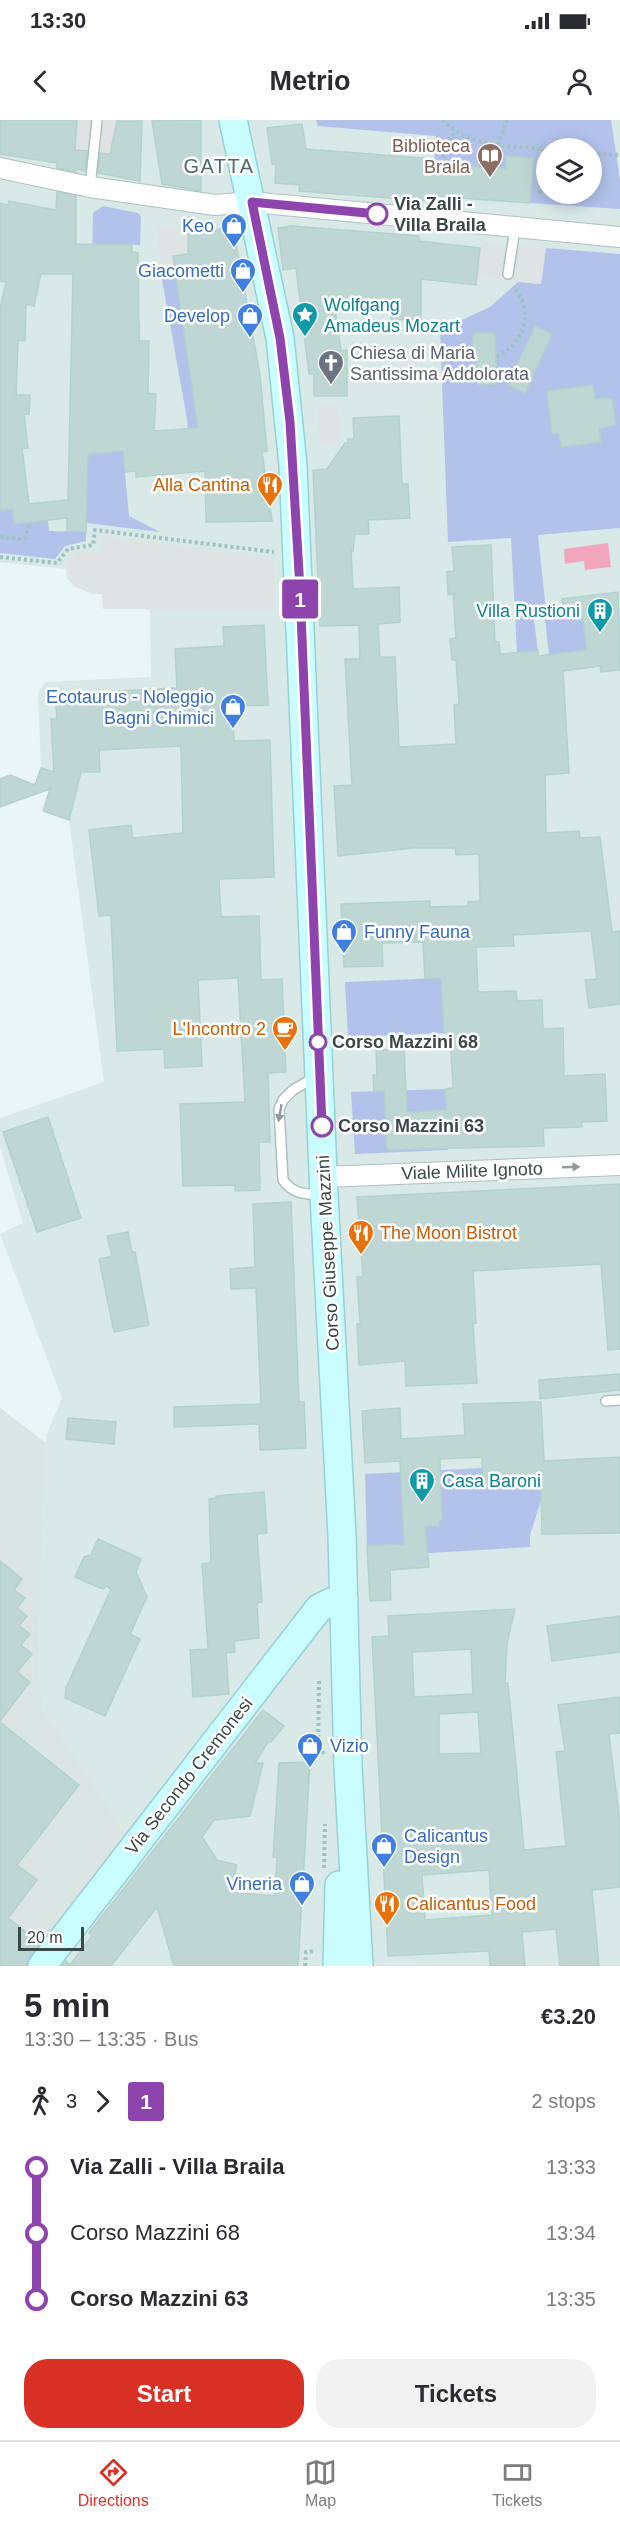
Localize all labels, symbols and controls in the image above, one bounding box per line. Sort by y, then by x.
text: 13:30 [30,8,86,33]
icon: back [24,65,57,98]
icon: person [563,65,596,98]
text: Metrio [270,66,351,96]
place label: Biblioteca Braila [392,136,471,177]
map controls [536,138,602,204]
button: layers [536,138,602,204]
library icon: Biblioteca Braila [475,141,505,179]
district label: GATTA [183,155,255,177]
place label: Via Zalli - Villa Braila [394,194,487,235]
marker: Via Zalli - Villa Braila [366,203,388,225]
shop icon: Keo [219,211,249,249]
place label: Keo [182,216,214,236]
shop icon: Giacometti [228,256,258,294]
place label: Giacometti [138,261,224,281]
place label: Wolfgang Amadeus Mozart [324,295,460,336]
place icon: Wolfgang Amadeus Mozart [290,300,320,338]
shop icon: Develop [235,301,265,339]
place label: Develop [164,306,230,326]
place label: Chiesa di Maria Santissima Addolorata [350,343,530,384]
church icon: Chiesa di Maria Santissima Addolorata [316,348,346,386]
restaurant icon: Alla Cantina [255,470,285,508]
place label: Alla Cantina [153,475,251,495]
line badge: 1 [280,580,320,618]
text: 1 [294,588,306,611]
building icon: Villa Rustioni [585,596,615,634]
place label: Villa Rustioni [476,601,580,621]
place label: Ecotaurus - Noleggio Bagni Chimici [46,687,214,728]
shop icon: Ecotaurus - Noleggio Bagni Chimici [218,692,248,730]
shop icon: Funny Fauna [329,917,359,955]
place label: Funny Fauna [364,922,471,942]
cafe icon: L'Incontro 2 [270,1014,300,1052]
place label: L'Incontro 2 [173,1019,266,1039]
place label: Corso Mazzini 68 [332,1032,478,1052]
marker: Corso Mazzini 68 [309,1033,327,1051]
one-way arrow [276,1104,285,1123]
marker: Corso Mazzini 63 [311,1115,333,1137]
place label: Corso Mazzini 63 [338,1116,484,1136]
street label: Corso Giuseppe Mazzini [313,1155,343,1351]
street label: Viale Milite Ignoto [401,1159,543,1183]
one-way arrow [562,1162,581,1171]
restaurant icon: The Moon Bistrot [346,1218,376,1256]
place label: The Moon Bistrot [380,1223,517,1243]
building icon: Casa Baroni [407,1466,437,1504]
place label: Casa Baroni [442,1471,541,1491]
street label: Via Secondo Cremonesi [121,1693,257,1859]
shop icon: Vizio [295,1731,325,1769]
place label: Vizio [330,1736,369,1756]
place label: Calicantus Design [404,1826,488,1867]
shop icon: Calicantus Design [369,1831,399,1869]
shop icon: Vineria [287,1869,317,1907]
place label: Vineria [226,1874,283,1894]
restaurant icon: Calicantus Food [372,1889,402,1927]
place label: Calicantus Food [406,1894,536,1914]
scale bar [18,1924,84,1952]
text: 20 m [27,1929,63,1946]
text: 5 min [24,1987,110,2024]
text: €3.20 [541,2004,596,2029]
text: 13:30 – 13:35 · Bus [24,2028,199,2050]
icon: walk [24,2085,57,2118]
icon: forward [86,2085,119,2118]
text: 3 [66,2090,77,2112]
text: 1 [140,2090,152,2113]
text: 2 stops [532,2090,596,2112]
text: Via Zalli - Villa Braila [70,2154,284,2179]
text: 13:33 [546,2156,596,2178]
text: Corso Mazzini 68 [70,2220,240,2245]
text: 13:34 [546,2222,596,2244]
text: Corso Mazzini 63 [70,2286,248,2311]
text: 13:35 [546,2288,596,2310]
button: Start [24,2359,304,2428]
button: Tickets [316,2359,596,2428]
tab: Directions [78,2456,149,2510]
tab: Map [304,2456,337,2510]
tab: Tickets [492,2456,542,2510]

